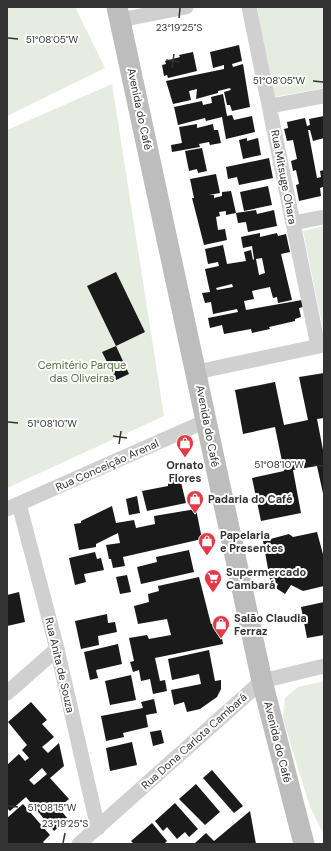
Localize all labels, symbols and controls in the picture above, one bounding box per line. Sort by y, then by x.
text: 23°19'25"S [156,21,202,34]
text: 51°08'05"W [26,33,79,46]
street label: Avenida do Café [124,67,156,151]
text: 51°08'05"W [253,74,306,87]
street label: Rua Mitsuge Ohara [268,129,300,225]
park label: Cemitério Parque das Oliveiras [38,358,126,385]
street label: Avenida do Café [193,384,223,468]
text: 51°08'10"W [27,417,77,430]
shop icon: Ornato Flores [175,433,195,458]
street label: Rua Conceição Arenal [53,436,161,494]
place label: Ornato Flores [166,458,204,485]
text: 51°08'10"W [254,458,304,471]
shop icon: Padaria do Café [185,489,205,514]
place label: Padaria do Café [208,492,293,506]
place label: Papelaria e Presentes [220,528,283,555]
shop icon: Papelaria e Presentes [197,531,217,556]
place label: Supermercado Cambará [226,565,306,592]
supermarket icon: Supermercado Cambará [203,568,223,593]
place label: Salão Claudia Ferraz [234,611,307,638]
shop icon: Salão Claudia Ferraz [211,614,231,639]
street label: Rua Anita de Souza [42,616,78,714]
street label: Rua Dona Carlota Cambará [138,690,250,792]
street label: Avenida do Café [261,700,295,784]
text: 51°08'15"W [28,801,77,814]
text: 23°19'25"S [42,817,88,830]

